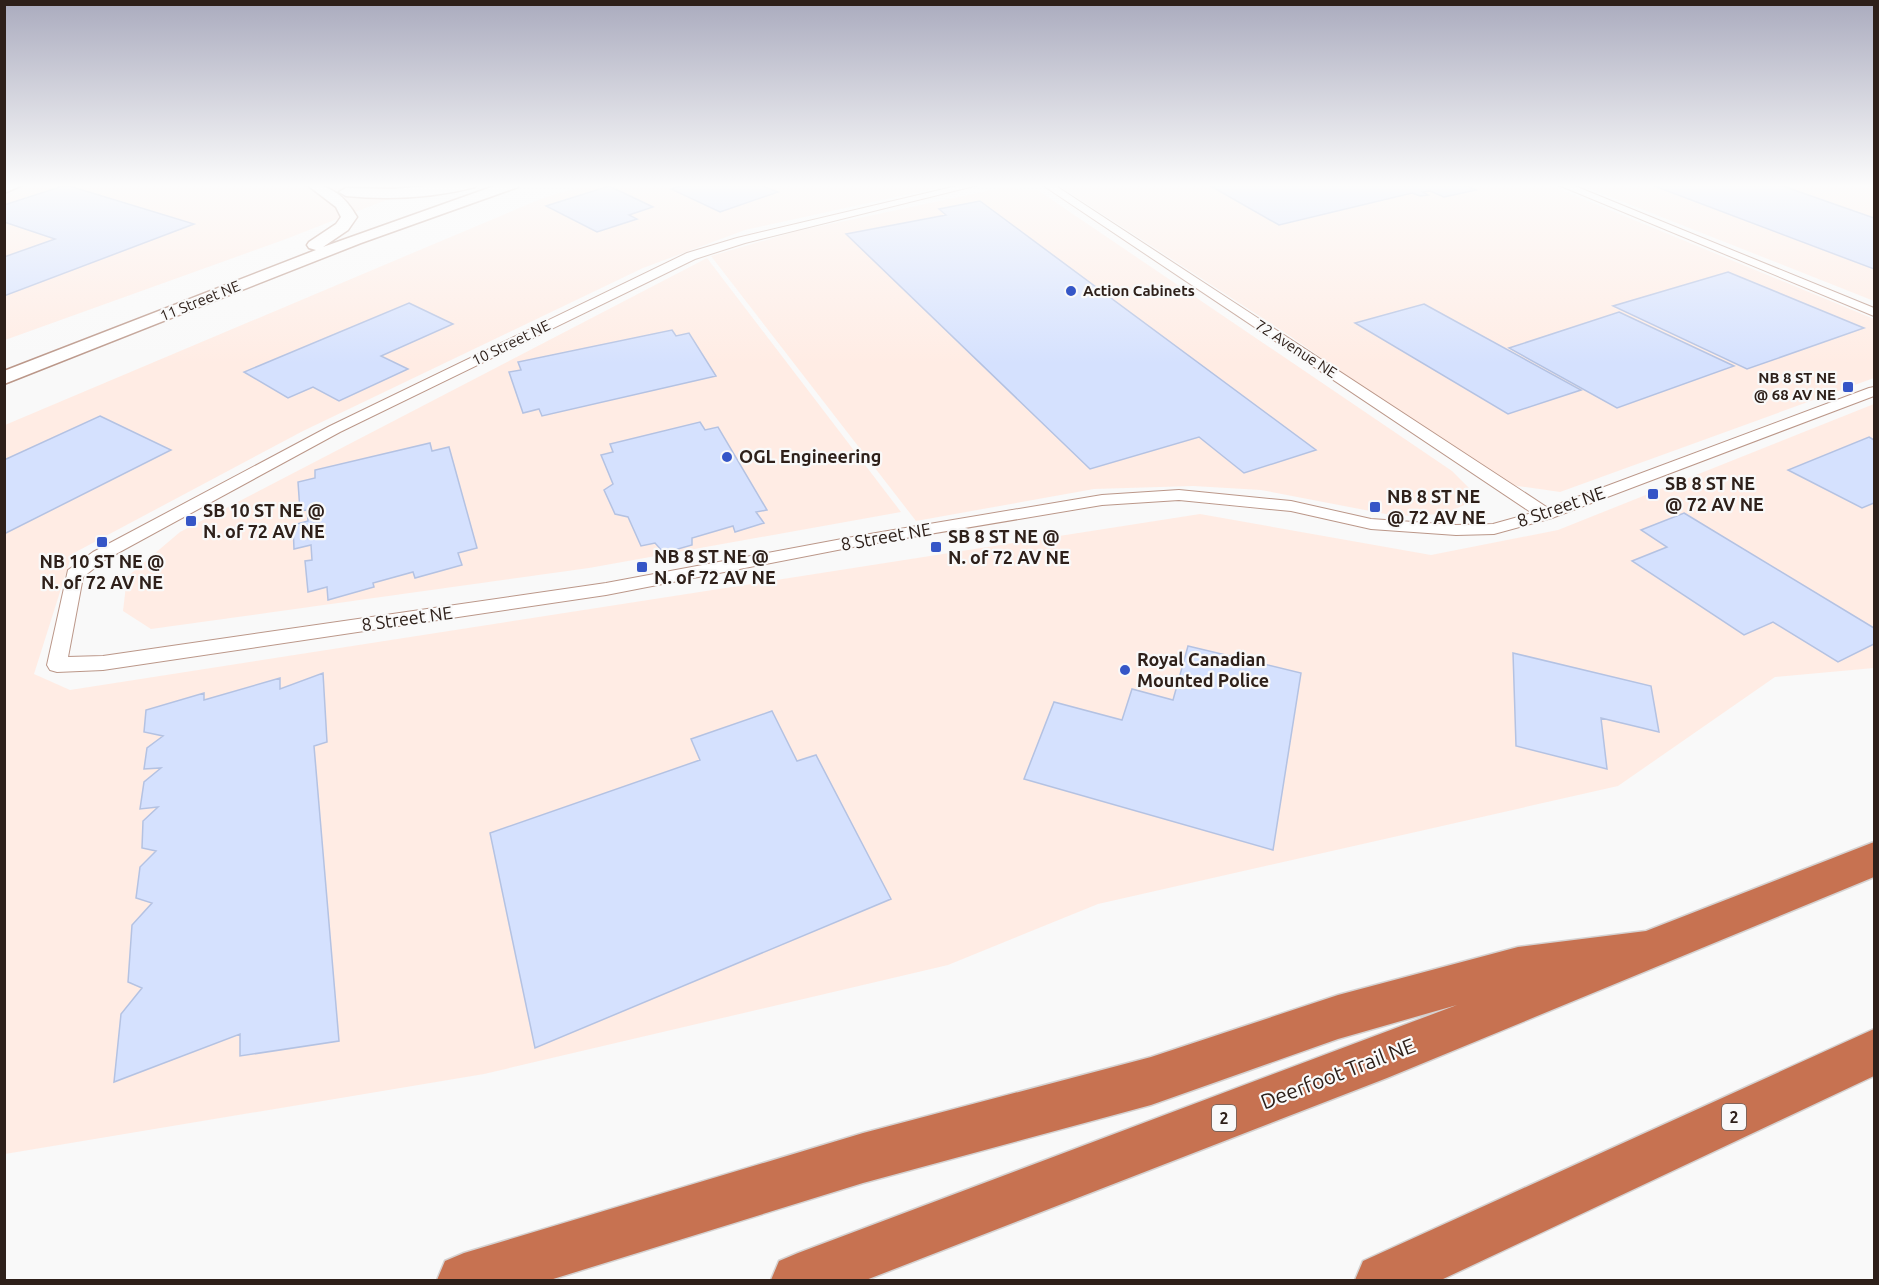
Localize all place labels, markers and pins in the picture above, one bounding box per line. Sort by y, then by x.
place label: Action Cabinets [1083,282,1195,299]
marker: Action Cabinets [1064,284,1078,298]
place label: NB 8 ST NE @ 68 AV NE [1754,369,1836,403]
marker: NB 8 ST NE @ 68 AV NE [1841,380,1855,394]
place label: OGL Engineering [739,446,881,466]
marker: OGL Engineering [720,450,734,464]
place label: SB 8 ST NE @ 72 AV NE [1665,473,1764,514]
place label: NB 8 ST NE @ 72 AV NE [1387,486,1486,527]
marker: SB 8 ST NE @ 72 AV NE [1646,487,1660,501]
place label: SB 10 ST NE @ N. of 72 AV NE [203,500,325,541]
marker: NB 8 ST NE @ 72 AV NE [1368,500,1382,514]
marker: SB 10 ST NE @ N. of 72 AV NE [184,514,198,528]
place label: SB 8 ST NE @ N. of 72 AV NE [948,526,1070,567]
marker: NB 10 ST NE @ N. of 72 AV NE [95,535,109,549]
marker: SB 8 ST NE @ N. of 72 AV NE [929,540,943,554]
place label: NB 8 ST NE @ N. of 72 AV NE [654,546,776,587]
place label: NB 10 ST NE @ N. of 72 AV NE [39,551,165,592]
marker: NB 8 ST NE @ N. of 72 AV NE [635,560,649,574]
place label: Royal Canadian Mounted Police [1137,649,1269,690]
marker: Royal Canadian Mounted Police [1118,663,1132,677]

